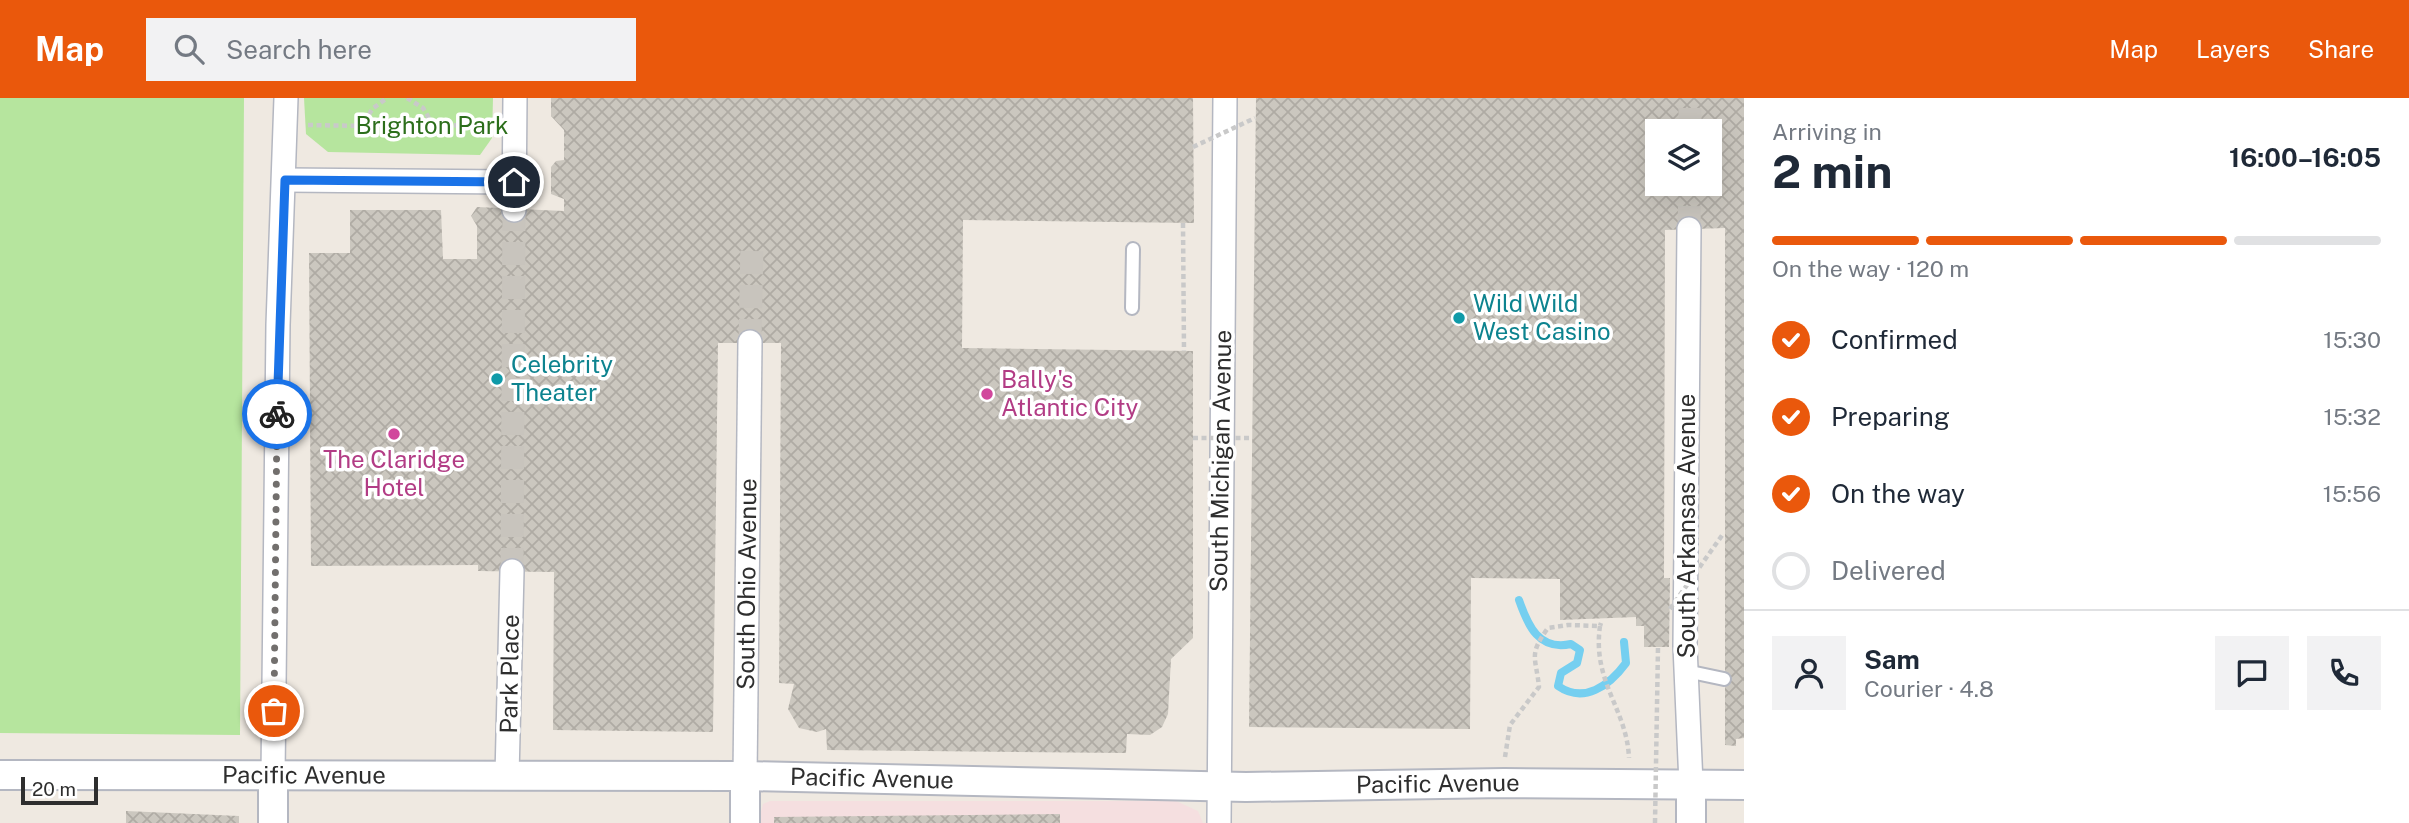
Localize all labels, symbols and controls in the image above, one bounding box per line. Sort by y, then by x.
search box [146,18,636,81]
text: Map [35,30,104,68]
icon: search [170,30,208,68]
text: Search here [226,34,372,65]
text: Map [2109,35,2158,63]
text: Layers [2196,35,2270,63]
text: Share [2308,35,2374,63]
park label: Brighton Park [355,111,509,139]
text: Arriving in [1772,118,1882,145]
map controls [1645,119,1722,196]
button: layers [1645,119,1722,196]
text: 16:00–16:05 [2229,142,2381,173]
text: 2 min [1772,144,1892,198]
pin [484,152,544,212]
icon: home [495,163,533,201]
text: On the way · 120 m [1772,255,1969,282]
place label: Wild Wild West Casino [1473,289,1611,345]
marker: Wild Wild West Casino [1451,310,1467,326]
icon: check [1772,321,1810,359]
text: Confirmed [1831,324,1958,355]
text: 15:30 [2323,326,2381,353]
street label: South Michigan Avenue [1204,330,1236,592]
place label: Celebrity Theater [511,350,613,406]
place label: Bally's Atlantic City [1001,365,1139,421]
marker: Celebrity Theater [489,371,505,387]
courier [242,379,312,449]
marker: Bally's Atlantic City [979,386,995,402]
street label: South Arkansas Avenue [1672,394,1700,658]
icon: bike [258,395,296,433]
icon: check [1772,398,1810,436]
text: Preparing [1831,401,1950,432]
text: 15:32 [2324,403,2381,430]
marker: The Claridge Hotel [386,426,402,442]
place label: The Claridge Hotel [323,445,465,501]
icon: check [1772,475,1810,513]
street label: South Ohio Avenue [731,478,761,690]
text: On the way [1831,478,1965,509]
text: 15:56 [2323,480,2381,507]
text: Delivered [1831,555,1946,586]
street label: Park Place [494,614,524,734]
button: person [1772,636,1846,710]
button: chat [2215,636,2289,710]
button: phone [2307,636,2381,710]
text: Sam [1864,644,1920,675]
text: Courier · 4.8 [1864,675,1994,702]
pin [244,681,304,741]
icon: bag [255,692,293,730]
street label: Pacific Avenue [222,760,386,789]
street label: Pacific Avenue [790,762,954,794]
street label: Pacific Avenue [1356,768,1520,798]
scale bar [21,774,98,806]
text: 20 m [32,778,76,800]

